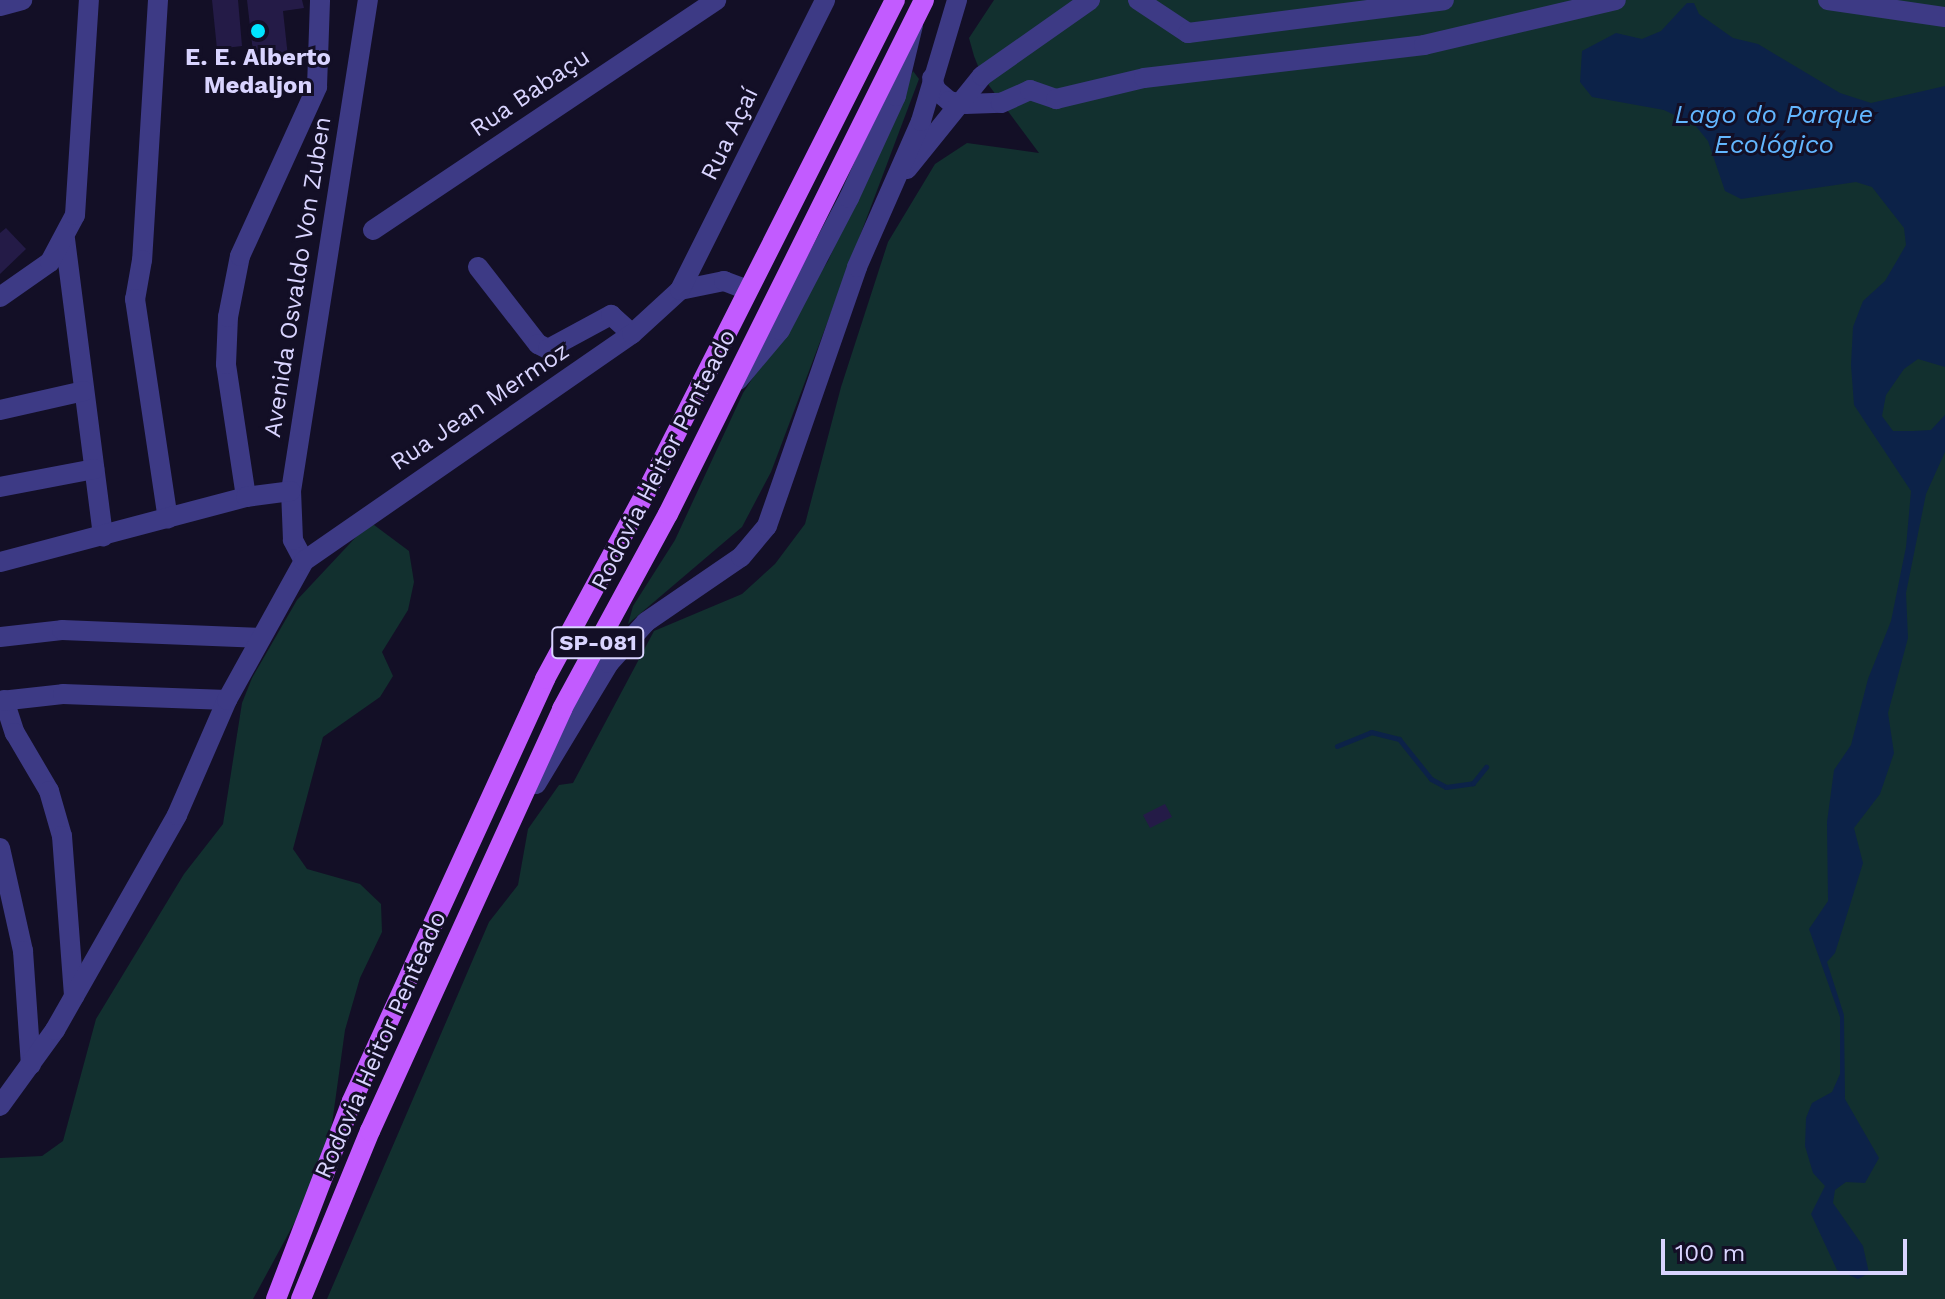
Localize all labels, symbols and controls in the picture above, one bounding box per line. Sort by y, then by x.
marker: E. E. Alberto Medaljon [249,22,267,40]
street label: Rua Babaçu [465,42,595,144]
place label: E. E. Alberto Medaljon [185,44,331,100]
street label: Rua Açaí [695,82,765,186]
water label: Lago do Parque Ecológico [1675,99,1873,160]
street label: Avenida Osvaldo Von Zuben [258,114,338,440]
street label: Rodovia Heitor Penteado [585,324,743,596]
street label: Rua Jean Mermoz [385,336,575,478]
road number: SP-081 [550,625,646,661]
street label: Rodovia Heitor Penteado [309,907,453,1183]
scale bar [1665,1223,1911,1273]
text: 100 m [1675,1239,1745,1267]

